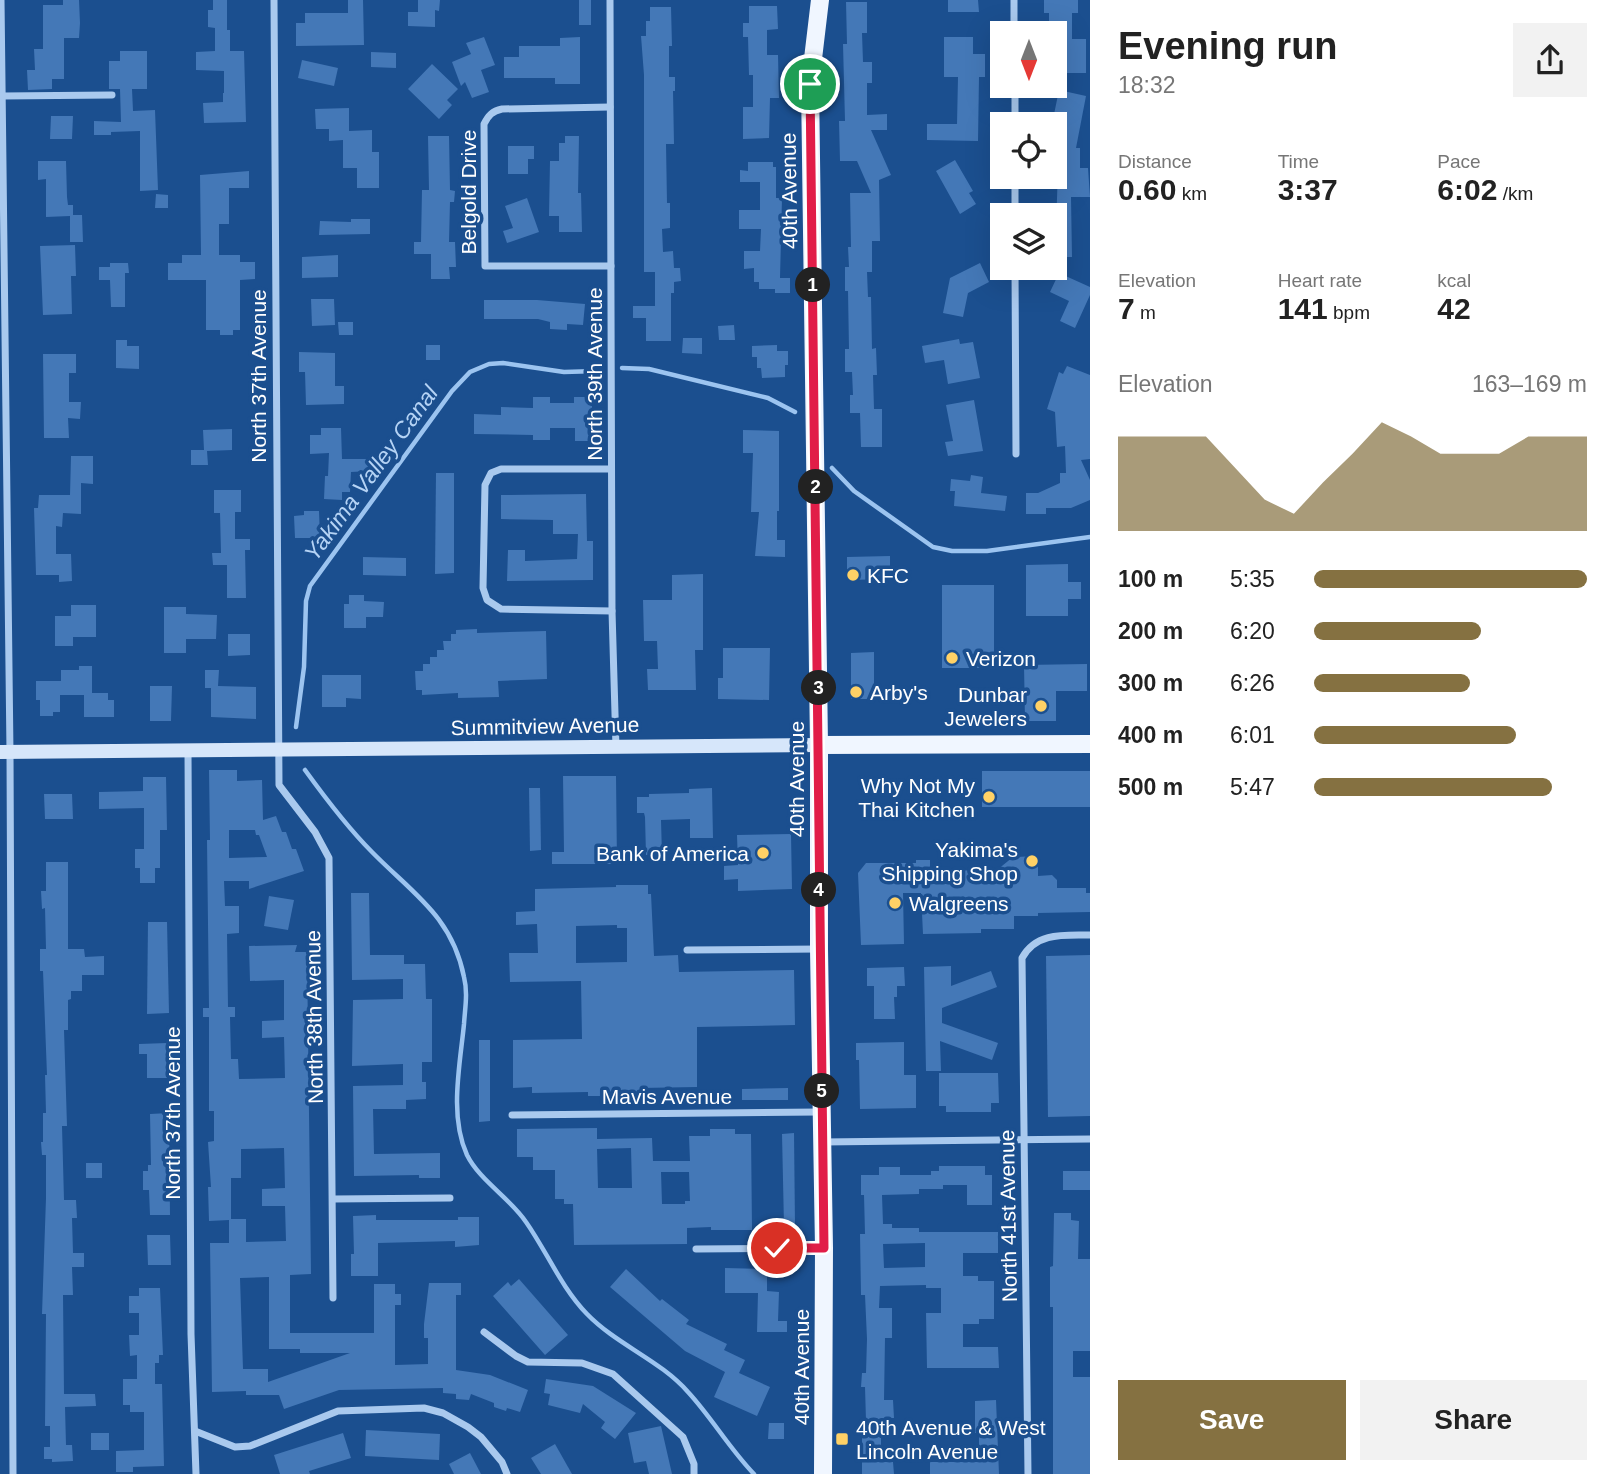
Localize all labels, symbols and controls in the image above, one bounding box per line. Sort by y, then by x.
north arrow [990,21,1068,98]
map controls [990,21,1067,280]
button: share [1513,23,1587,97]
text: Evening run [1118,25,1338,67]
pin [780,54,840,114]
icon: arrive [791,65,829,103]
text: 18:32 [1118,72,1176,98]
button: locate [990,112,1067,189]
street label: Belgold Drive [457,130,480,254]
street label: 40th Avenue [776,133,802,249]
text: Distance [1118,151,1192,172]
text: Time [1278,151,1319,172]
text: Pace [1437,151,1481,172]
text: 0.60 [1118,173,1176,206]
text: 3:37 [1278,173,1338,206]
text: 6:02 [1437,173,1497,206]
text: km [1176,183,1207,204]
text: /km [1497,183,1533,204]
button: layers [990,203,1067,280]
pin: 1 [796,268,830,302]
text: Elevation [1118,270,1196,291]
text: Heart rate [1278,270,1362,291]
text: kcal [1437,270,1471,291]
text: 1 [807,274,818,295]
street label: North 39th Avenue [583,287,606,461]
street label: North 37th Avenue [247,289,270,463]
text: 7 [1118,292,1135,325]
text: 141 [1278,292,1328,325]
text: 42 [1437,292,1471,325]
text: m [1135,302,1156,323]
text: bpm [1328,302,1370,323]
text: Elevation [1118,371,1213,397]
text: 163–169 m [1472,371,1587,397]
water label: Yakima Valley Canal [299,380,444,565]
pin: 2 [798,470,834,504]
text: 2 [810,476,821,497]
place label: KFC [867,564,909,587]
text: 100 m [1118,566,1183,592]
text: 5:35 [1230,566,1275,592]
marker: KFC [845,567,861,583]
text: 200 m [1118,618,1183,644]
text: 6:20 [1230,618,1275,644]
place label: Verizon [966,647,1036,670]
marker: Verizon [944,650,960,666]
pin: 3 [802,670,836,706]
text: 300 m [1118,670,1183,696]
text: 6:26 [1230,670,1275,696]
text: 3 [813,677,824,698]
place label: Arby's [870,681,928,704]
place label: Dunbar Jewelers [944,683,1027,730]
marker: Arby's [848,684,864,700]
marker: Dunbar Jewelers [1033,698,1049,714]
street label: Summitview Avenue [450,713,640,739]
street label: 40th Avenue [785,721,808,837]
text: 400 m [1118,722,1183,748]
text: 6:01 [1230,722,1275,748]
place label: Why Not My Thai Kitchen [858,774,975,821]
text: 500 m [1118,774,1183,800]
text: 5:47 [1230,774,1275,800]
marker: Why Not My Thai Kitchen [981,789,997,805]
place label: Yakima's Shipping Shop [881,838,1018,885]
place label: Bank of America [596,842,749,865]
marker: Bank of America [755,845,771,861]
marker: Yakima's Shipping Shop [1024,853,1040,869]
pin: 4 [802,872,836,908]
text: 4 [813,879,824,900]
place label: Walgreens [909,892,1009,915]
marker: Walgreens [887,895,903,911]
street label: North 38th Avenue [301,930,327,1104]
street label: North 37th Avenue [161,1026,184,1200]
pin: 5 [804,1074,840,1108]
text: 5 [816,1080,827,1101]
street label: Mavis Avenue [602,1085,732,1108]
street label: North 41st Avenue [995,1130,1021,1302]
pin [747,1218,807,1278]
icon: check [758,1229,796,1267]
street label: 40th Avenue [790,1309,813,1425]
button: Save [1118,1380,1346,1460]
button: Share [1360,1380,1587,1460]
place label: 40th Avenue & West Lincoln Avenue [856,1416,1046,1463]
marker: 40th Avenue & West Lincoln Avenue [834,1431,850,1447]

